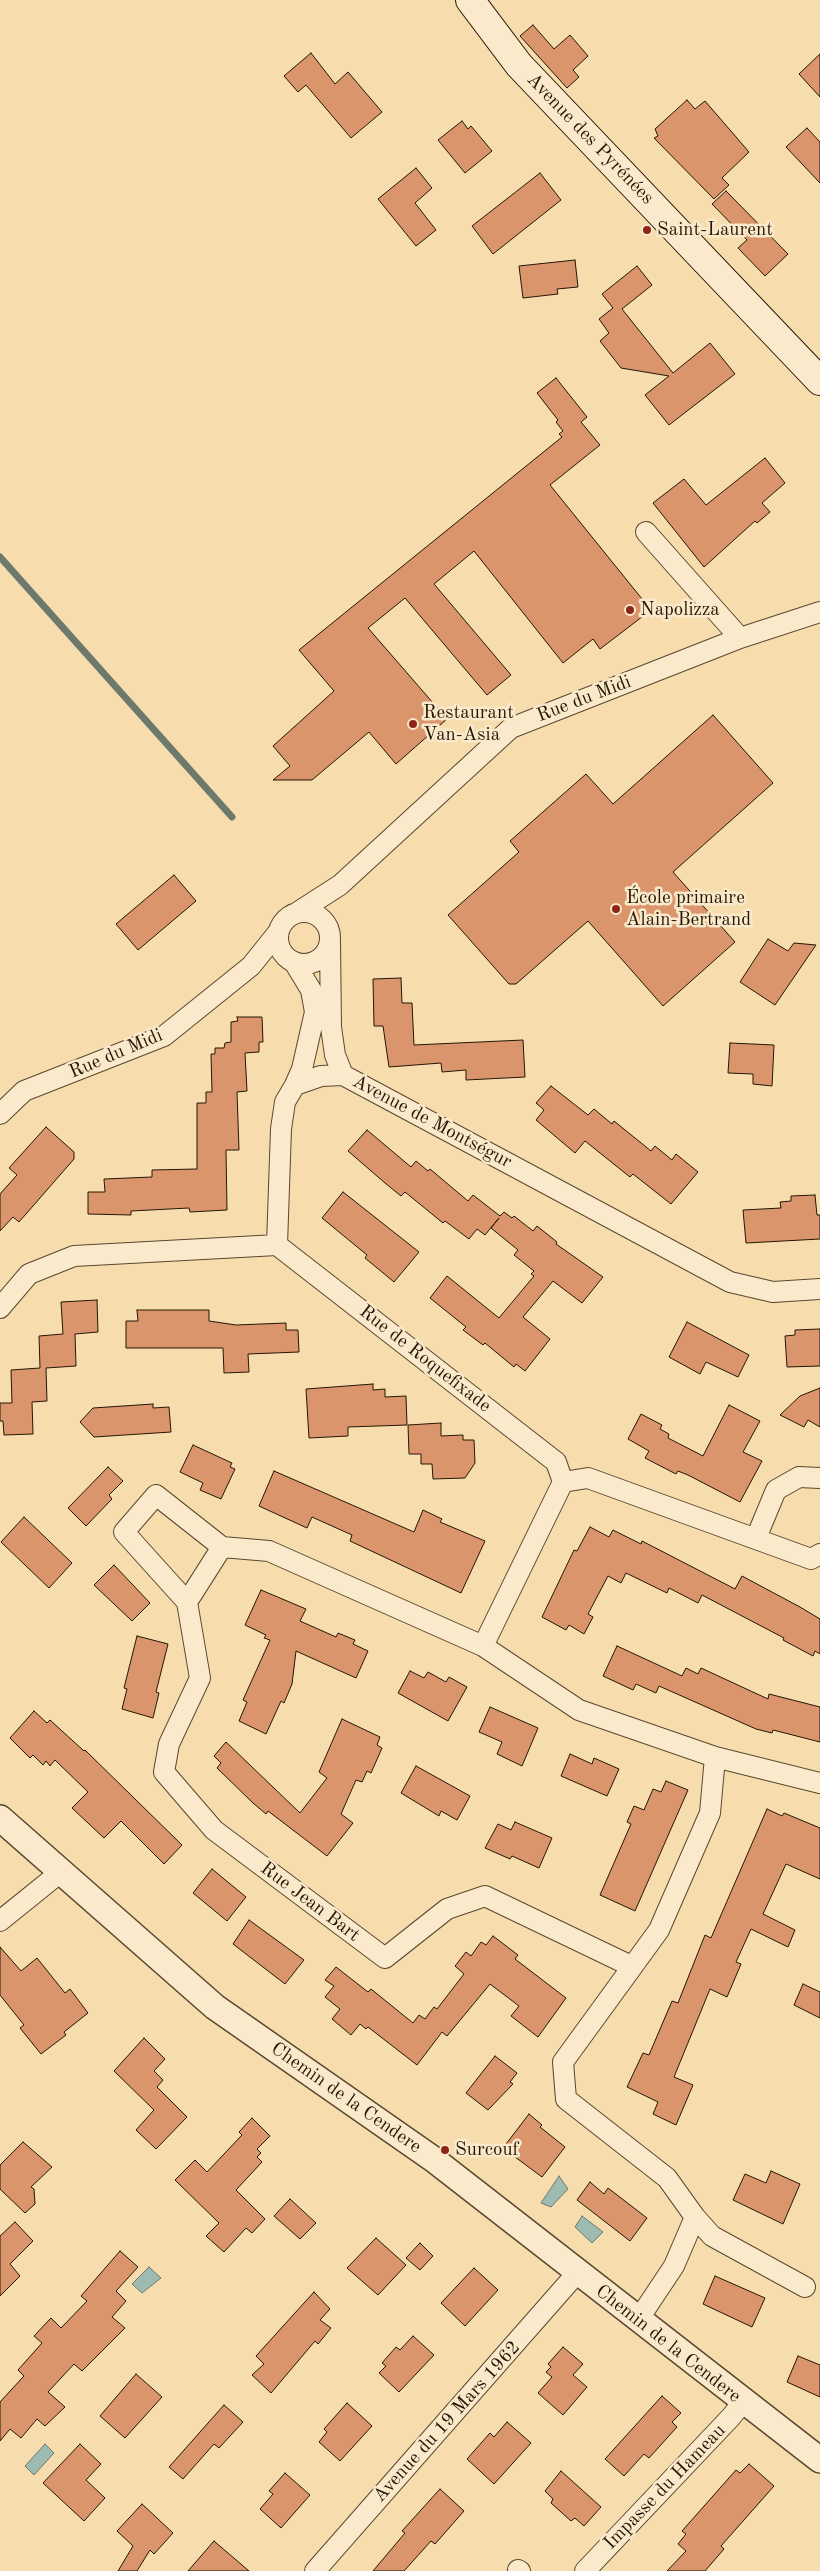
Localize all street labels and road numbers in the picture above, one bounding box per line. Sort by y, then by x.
street label: Avenue des Pyrénées [522,69,658,209]
street label: Rue du Midi [534,671,634,727]
street label: Rue du Midi [66,1024,166,1084]
street label: Avenue de Montségur [348,1070,516,1174]
street label: Rue de Roquefixade [354,1300,496,1418]
street label: Rue Jean Bart [256,1857,364,1947]
street label: Chemin de la Cendere [266,2038,426,2158]
street label: Chemin de la Cendere [591,2280,745,2408]
street label: Avenue du 19 Mars 1962 [369,2337,525,2507]
street label: Impasse du Hameau [599,2420,731,2554]

